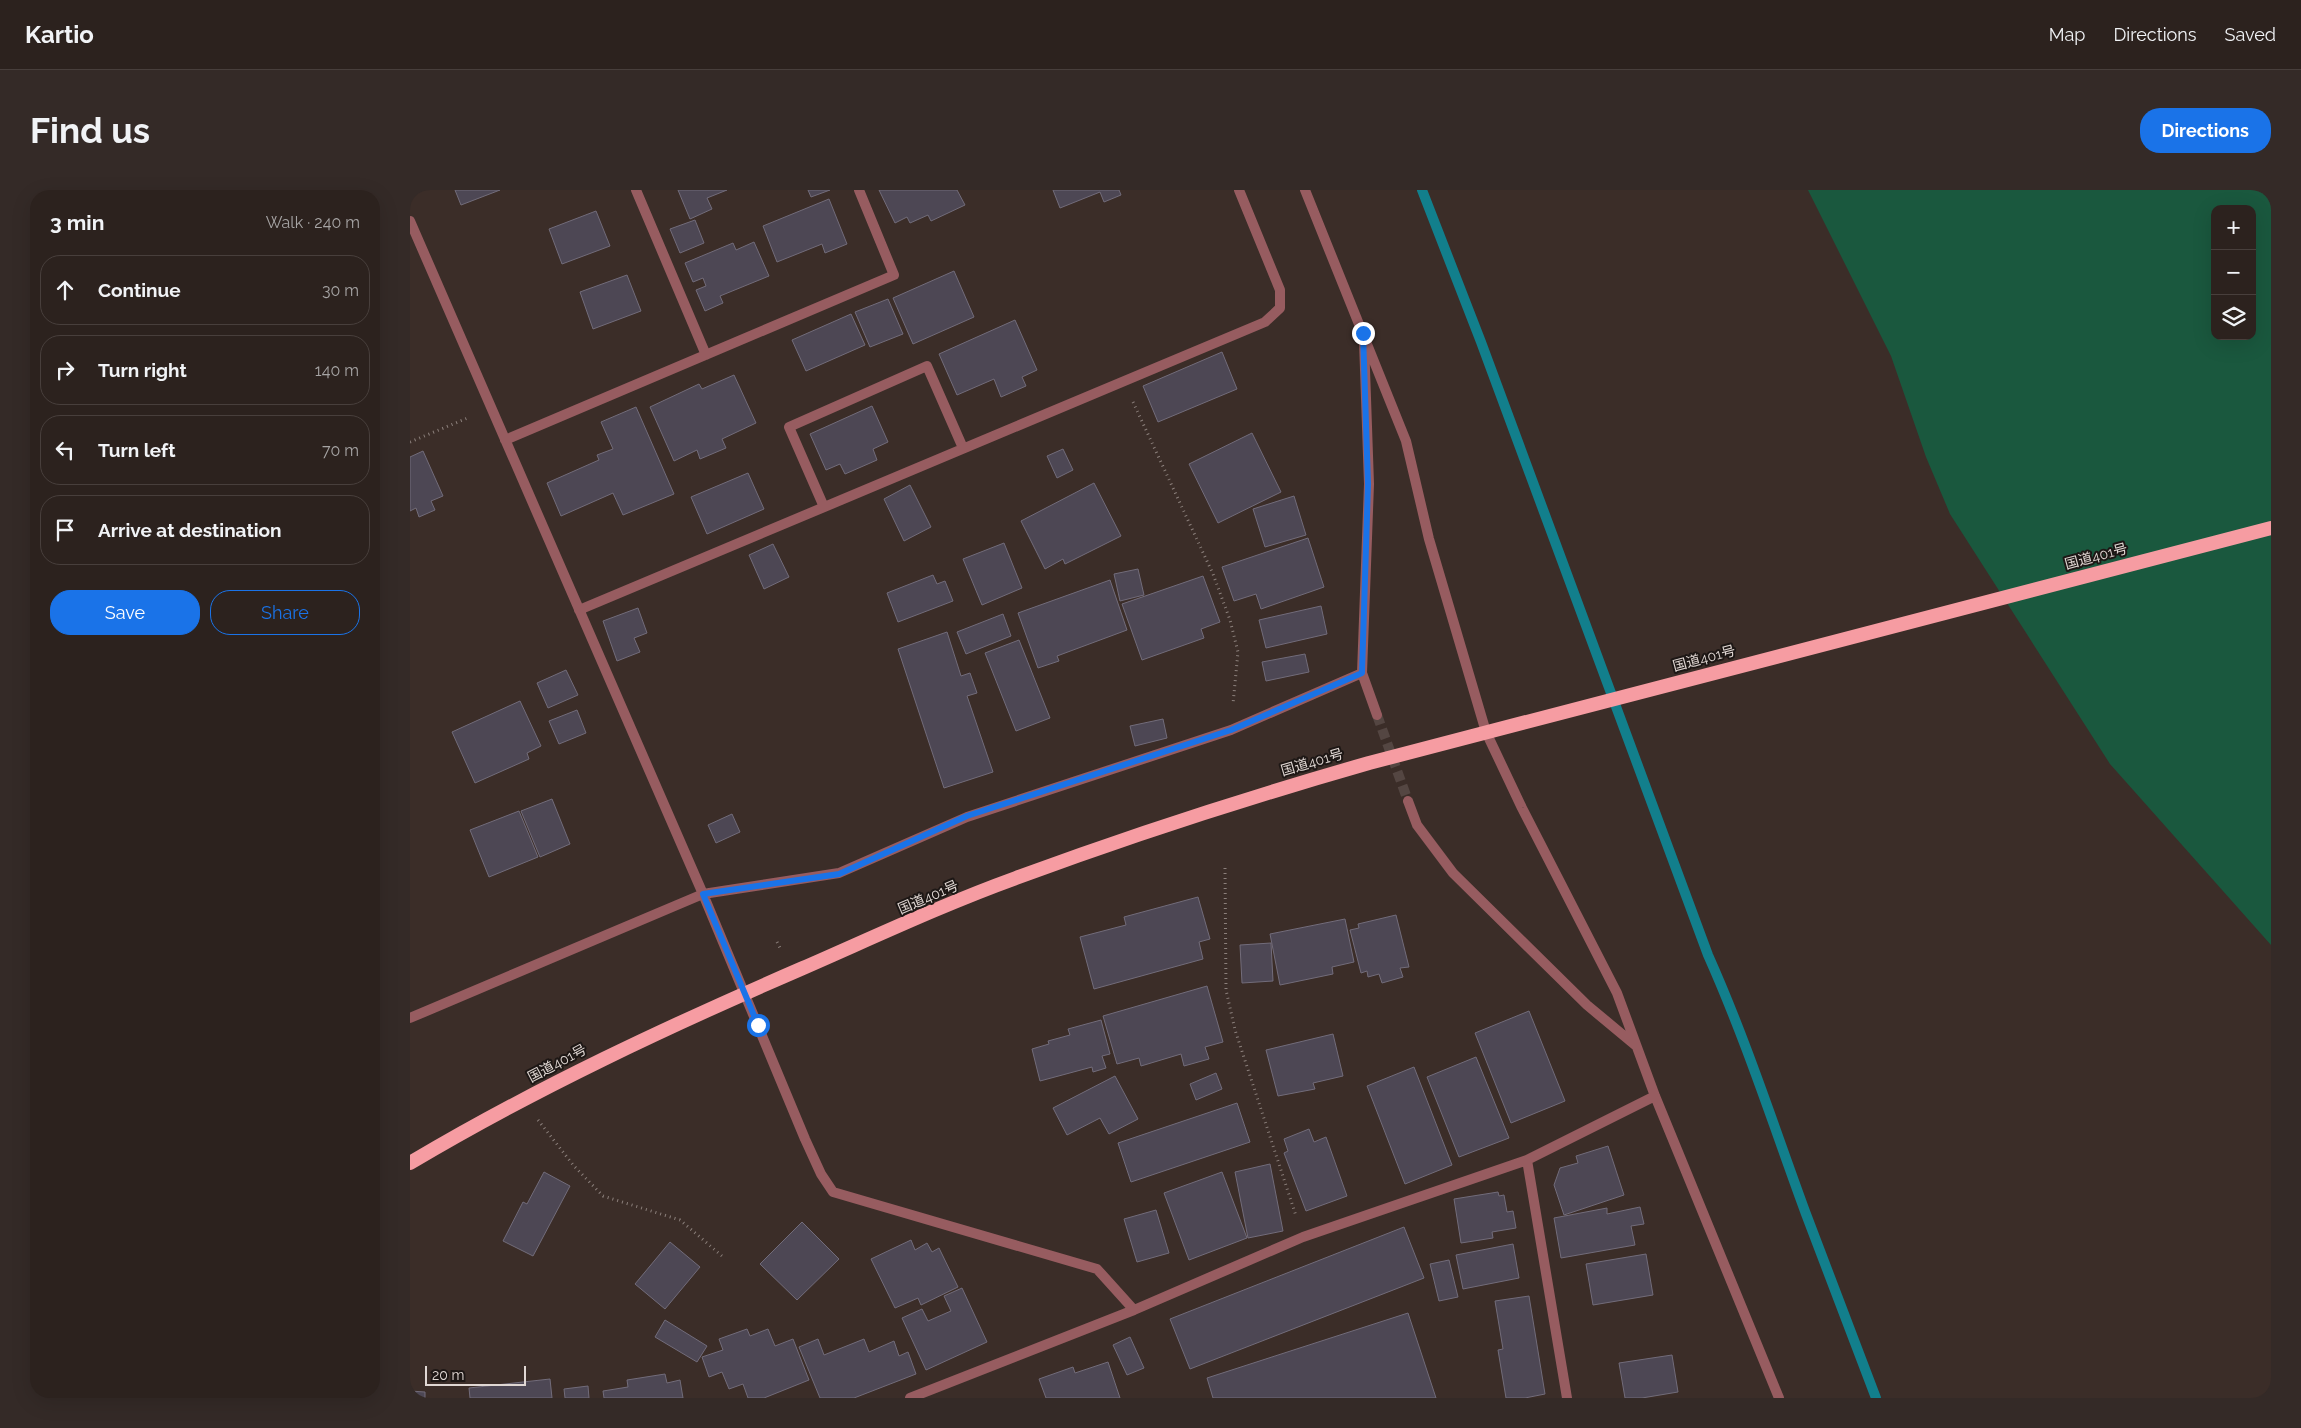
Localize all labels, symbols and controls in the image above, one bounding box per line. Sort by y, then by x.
text: Kartio [25,20,94,49]
text: Map [2049,24,2085,45]
text: Directions [2113,24,2197,45]
text: Saved [2225,24,2276,45]
button: Directions [2140,108,2271,153]
text: Find us [30,110,150,151]
map controls [2211,205,2256,340]
button: + [2211,205,2256,250]
text: 3 min [50,210,104,235]
text: Walk · 240 m [266,213,360,232]
button: − [2211,250,2256,295]
icon: ahead [51,276,79,304]
text: Continue [98,279,181,301]
text: 30 m [322,281,359,300]
button: layers [2211,295,2256,340]
route end [1352,322,1375,345]
icon: right [51,356,79,384]
text: Turn right [98,359,187,381]
text: 140 m [315,361,359,380]
icon: left [51,436,79,464]
text: Turn left [98,439,175,461]
text: 70 m [322,441,359,460]
icon: arrive [51,516,79,544]
text: Arrive at destination [98,519,282,541]
street label: 国道401号 [2063,540,2129,572]
button: Save [50,590,200,635]
button: Share [210,590,360,635]
street label: 国道401号 [1671,642,1737,674]
street label: 国道401号 [1279,745,1345,779]
street label: 国道401号 [895,877,961,917]
route start [747,1014,770,1037]
street label: 国道401号 [525,1041,589,1085]
scale bar [425,1363,526,1386]
text: 20 m [432,1367,464,1383]

